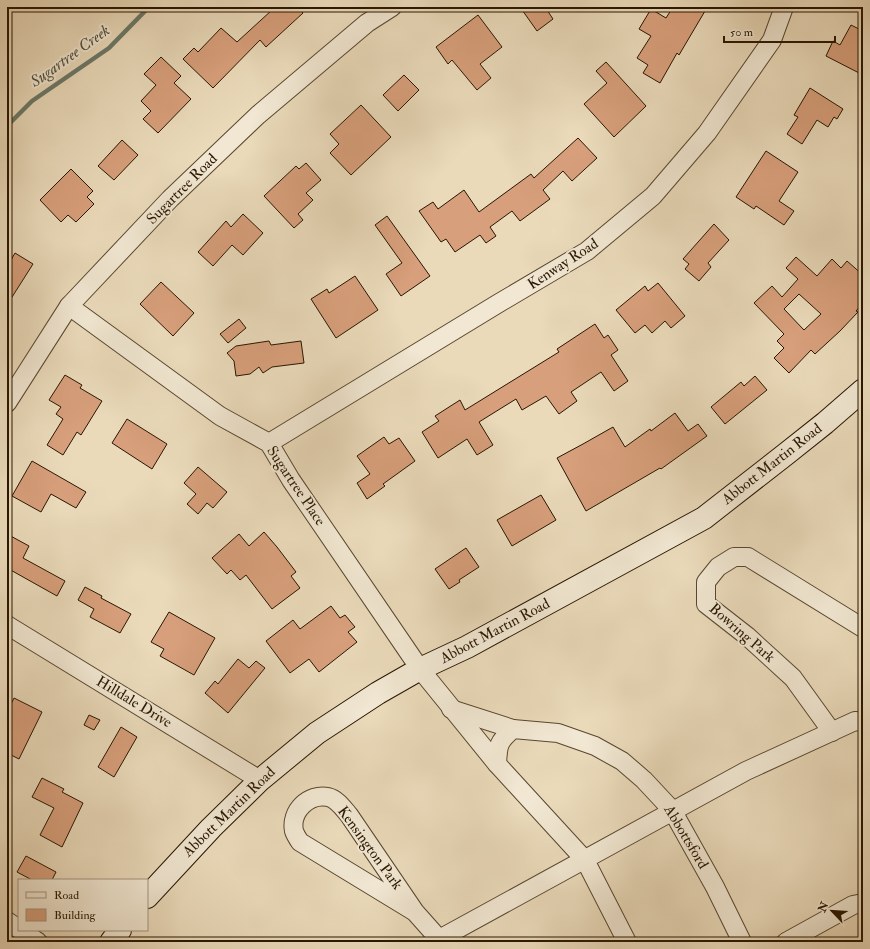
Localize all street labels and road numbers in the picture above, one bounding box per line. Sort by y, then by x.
street label: Sugartree Road [143,149,222,228]
street label: Kenway Road [524,234,602,294]
street label: Abbott Martin Road [717,419,826,510]
street label: Sugartree Place [262,442,330,530]
street label: Abbott Martin Road [436,594,554,668]
street label: Bowring Park [705,599,779,667]
street label: Hilldale Drive [93,672,175,732]
street label: Abbott Martin Road [178,762,280,862]
street label: Abbottsford [659,801,713,873]
street label: Kensington Park [333,802,407,894]

